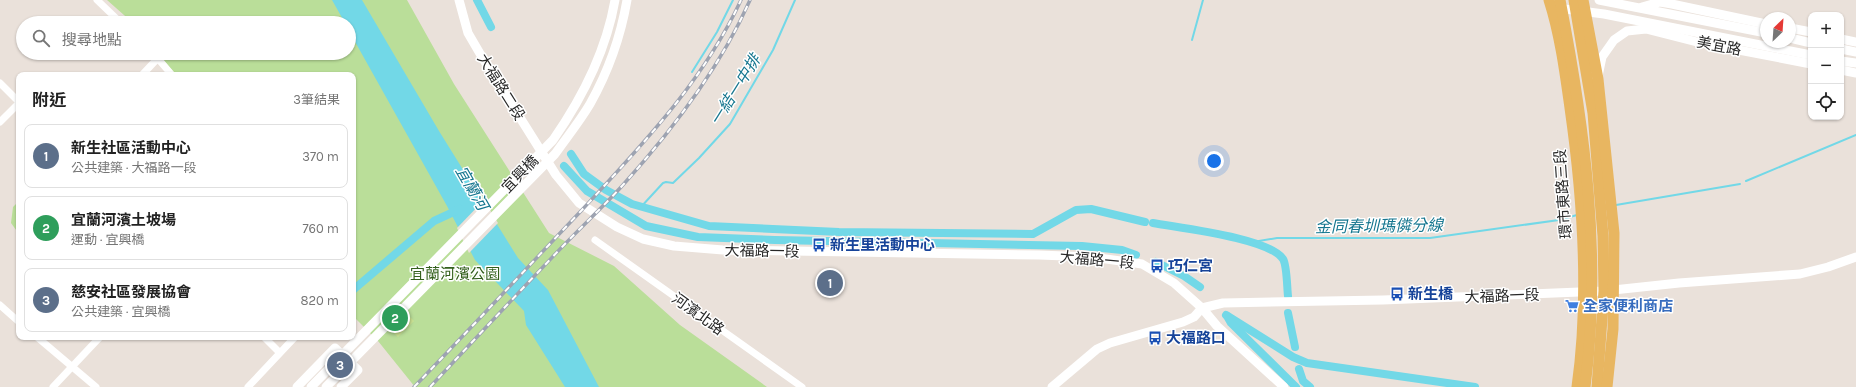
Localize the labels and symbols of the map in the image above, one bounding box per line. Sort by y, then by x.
north arrow [1760,12,1796,48]
street label: 美宜路 [1695,33,1743,59]
water label: 一結一中排 [706,49,765,129]
street label: 大福路二段 [473,50,529,124]
street label: 環市東路三段 [1551,148,1575,240]
your location [1204,151,1224,171]
street label: 宜興橋 [498,152,542,196]
water label: 宜蘭河 [452,162,494,216]
water label: 金同春圳瑪僯分線 [1315,215,1445,237]
place label: 新生里活動中心 [830,236,935,254]
bus stop icon: 新生里活動中心 [811,237,827,253]
street label: 大福路一段 [724,241,800,261]
street label: 大福路一段 [1059,248,1135,272]
place label: 巧仁宮 [1168,257,1213,275]
bus stop icon: 巧仁宮 [1149,258,1165,274]
park label: 宜蘭河濱公園 [410,265,500,283]
pin: 1 [817,268,843,298]
place label: 新生橋 [1408,285,1454,303]
bus stop icon: 新生橋 [1389,286,1405,302]
street label: 大福路一段 [1464,286,1540,306]
street label: 河濱北路 [668,289,728,339]
place label: 全家便利商店 [1583,297,1673,315]
supermarket icon: 全家便利商店 [1564,298,1580,314]
pin: 2 [382,303,408,333]
place label: 大福路口 [1166,329,1226,347]
bus stop icon: 大福路口 [1147,330,1163,346]
pin: 3 [327,350,353,380]

